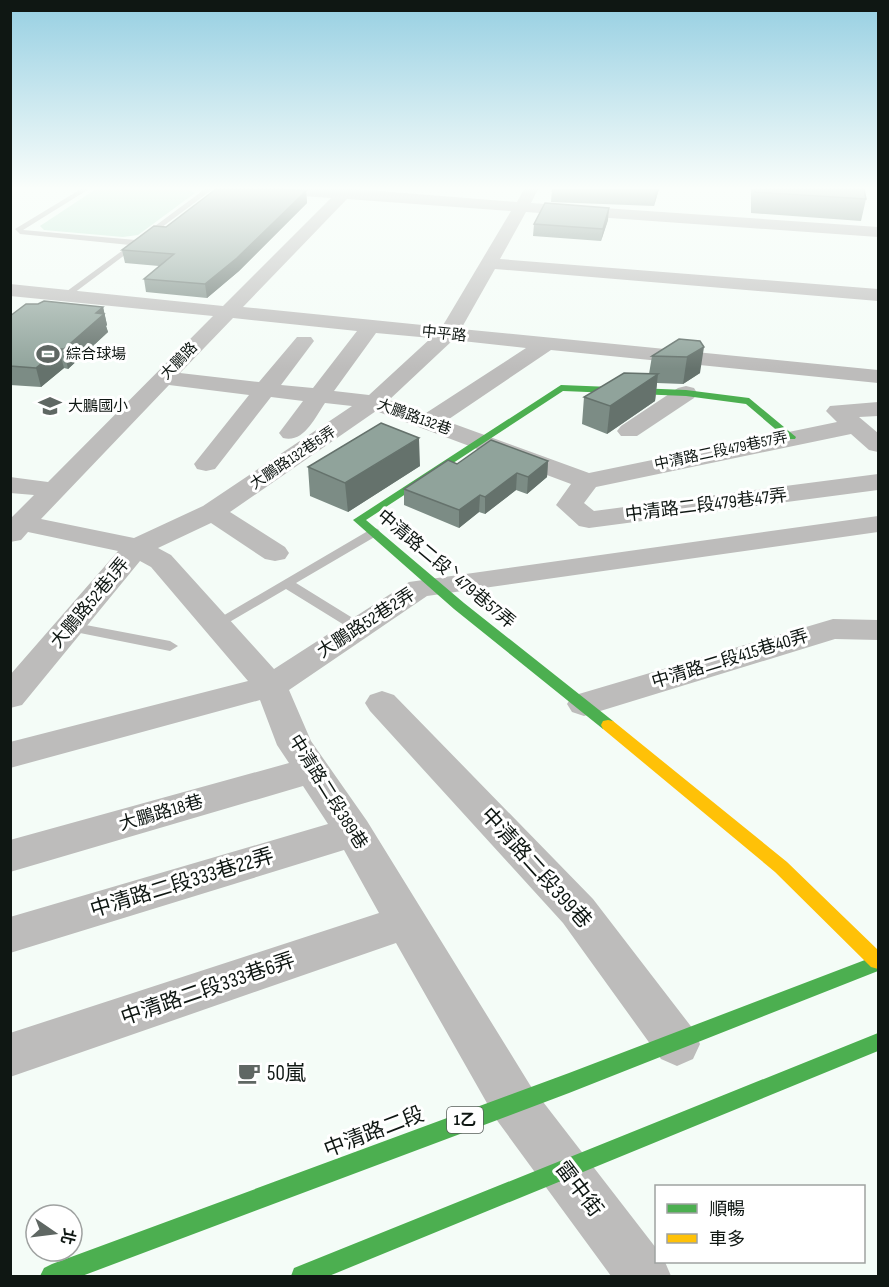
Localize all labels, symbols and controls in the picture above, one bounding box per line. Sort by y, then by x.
street label: 中平路 [421,322,467,346]
street label: 大鵬路 [157,338,201,384]
sports icon: 綜合球場 [35,341,61,367]
place label: 綜合球場 [66,345,126,364]
school or university icon: 大鵬國小 [37,393,63,419]
street label: 大鵬路132巷 [374,395,454,439]
place label: 大鵬國小 [68,397,128,416]
street label: 大鵬路132巷6弄 [247,422,339,494]
street label: 中清路二段479巷57弄 [653,428,789,474]
street label: 中清路二段479巷47弄 [624,485,788,525]
street label: 中清路二段ˋ479巷57弄 [373,505,519,633]
street label: 大鵬路52巷1弄 [46,554,134,652]
street label: 大鵬路52巷2弄 [313,584,419,662]
street label: 中清路二段415巷40弄 [649,625,811,693]
street label: 中清路二段389巷 [284,731,372,853]
street label: 大鵬路18巷 [117,791,205,835]
street label: 中清路二段399巷 [475,803,597,933]
street label: 中清路二段333巷22弄 [87,843,277,923]
street label: 中清路二段333巷6弄 [118,947,298,1031]
cafe icon: 50嵐 [236,1060,262,1086]
place label: 50嵐 [267,1061,306,1086]
street label: 中清路二段 [321,1102,427,1162]
road number: 1乙 [447,1107,483,1133]
street label: 雷中街 [550,1156,608,1222]
legend [655,1185,865,1263]
text: 順暢 [709,1199,745,1220]
north arrow [24,1203,84,1263]
text: 北 [56,1226,78,1246]
text: 車多 [709,1229,745,1250]

